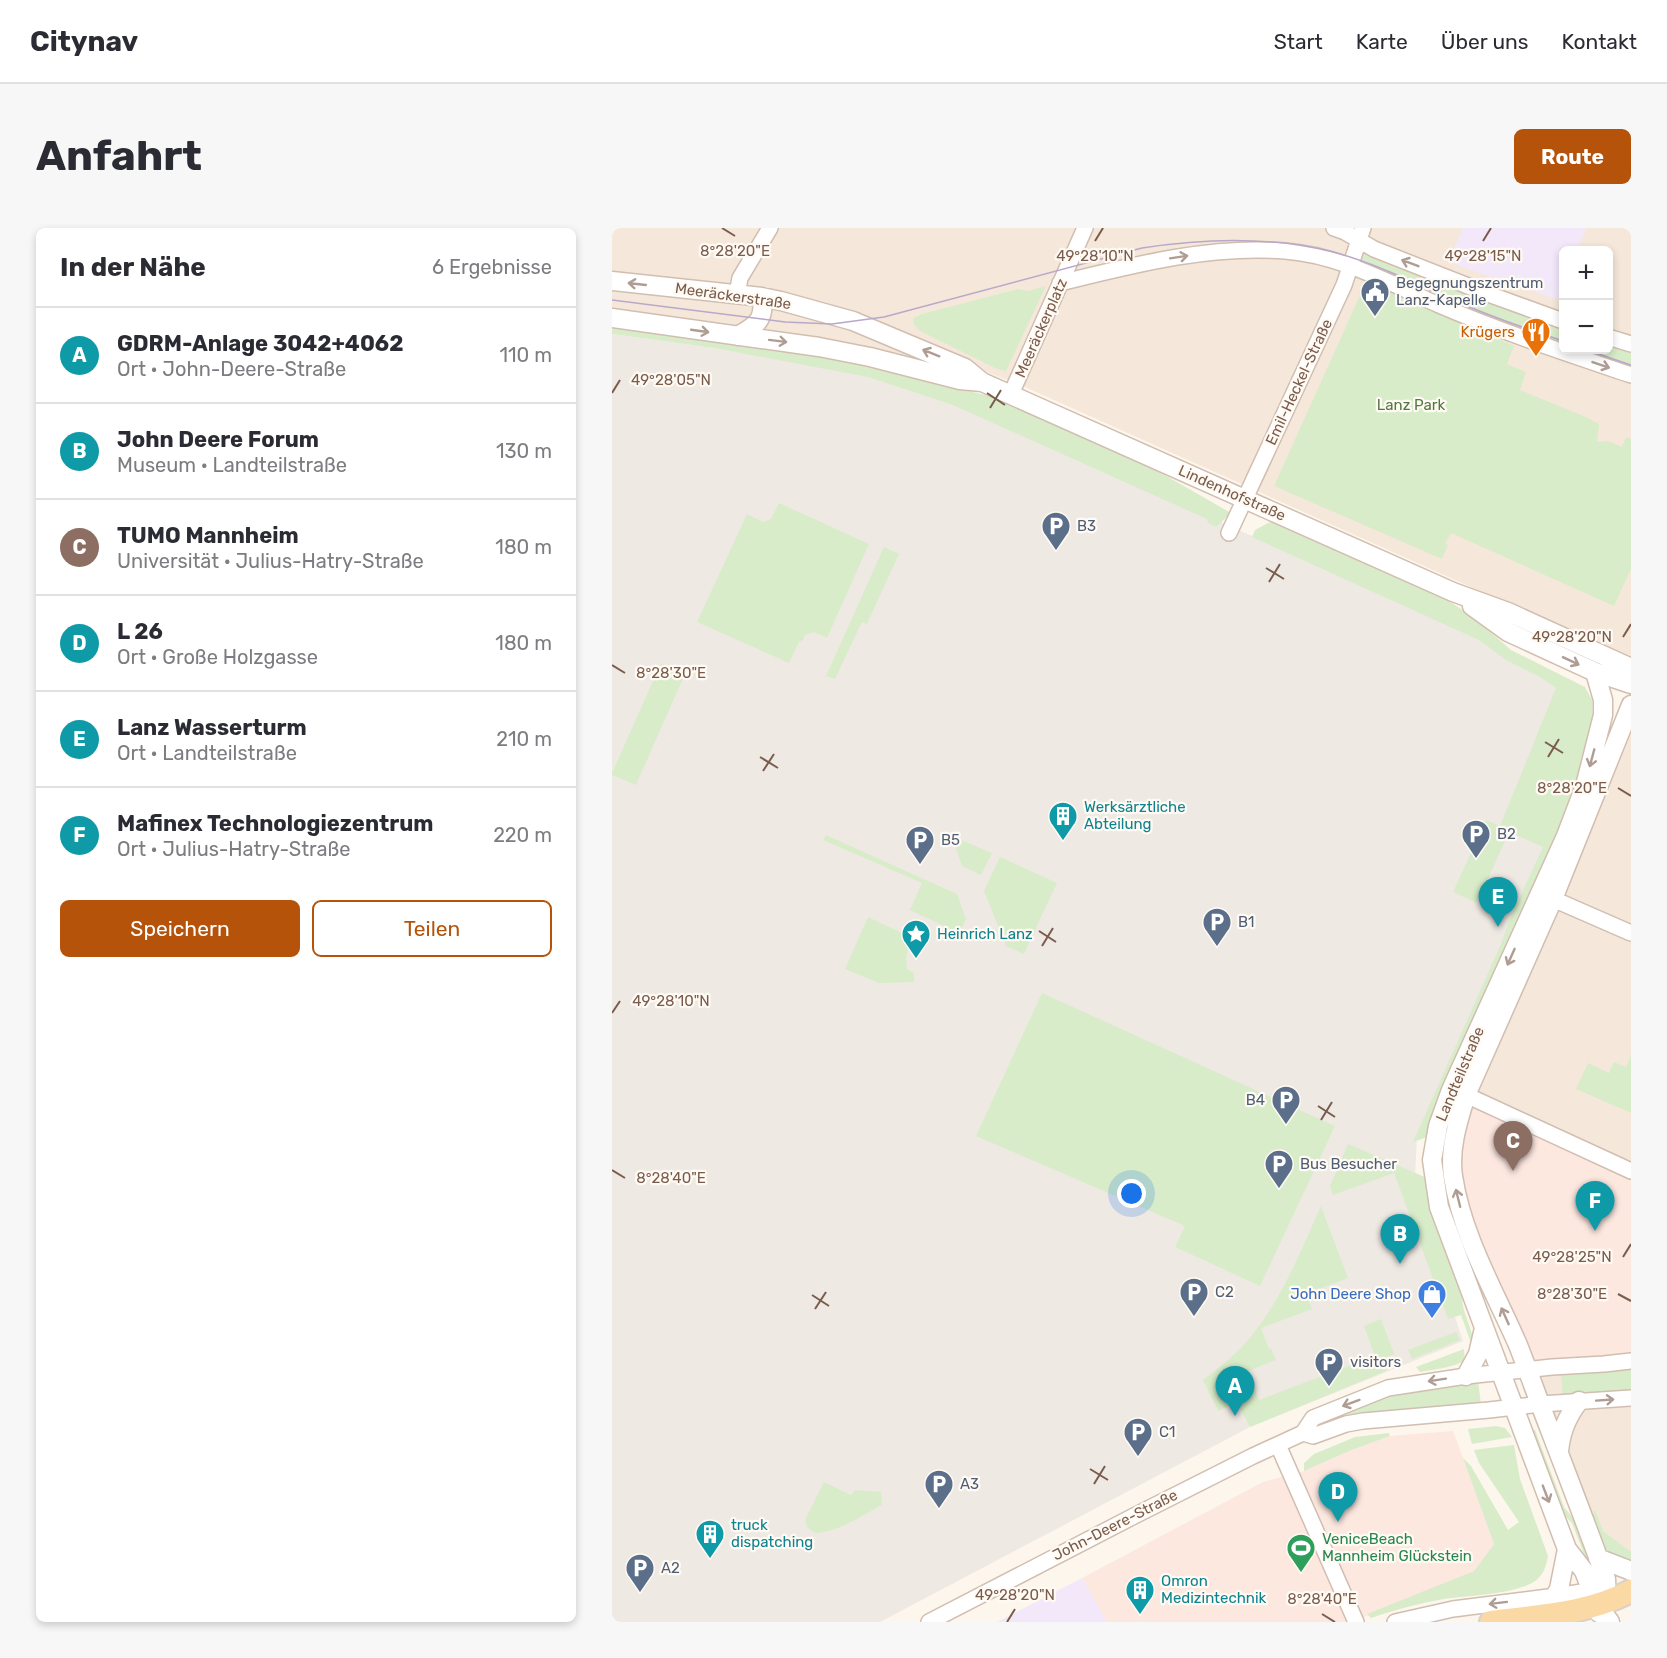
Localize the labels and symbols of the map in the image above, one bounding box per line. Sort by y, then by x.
text: 8°28'20"E [700,242,770,260]
text: 49°28'10"N [1056,247,1134,265]
text: 49°28'15"N [1445,247,1521,265]
one-way arrow [1169,251,1188,262]
one-way arrow [1402,257,1420,268]
place label: Begegnungszentrum Lanz-Kapelle [1396,274,1543,309]
street label: Meeräckerplatz [1011,275,1071,380]
public building icon: Begegnungszentrum Lanz-Kapelle [1359,276,1391,318]
one-way arrow [628,278,647,289]
street label: Meeräckerstraße [674,279,792,313]
street label: Emil-Heckel-Straße [1262,316,1336,448]
restaurant icon: Krügers [1520,316,1552,358]
place label: Krügers [1461,323,1515,341]
one-way arrow [689,325,709,336]
one-way arrow [768,336,788,347]
one-way arrow [923,347,941,358]
one-way arrow [1591,360,1610,371]
text: 49°28'05"N [631,371,711,389]
park label: Lanz Park [1377,396,1445,414]
street label: Lindenhofstraße [1176,461,1288,525]
parking icon: B3 [1040,510,1072,552]
place label: B3 [1077,517,1096,535]
text: 49°28'20"N [1532,628,1612,646]
one-way arrow [1561,655,1579,667]
text: 8°28'30"E [636,664,706,682]
one-way arrow [1586,748,1598,767]
text: 8°28'20"E [1537,779,1607,797]
place label: Werksärztliche Abteilung [1084,798,1186,833]
building icon: Werksärztliche Abteilung [1047,800,1079,842]
parking icon: B2 [1460,818,1492,860]
parking icon: B5 [904,824,936,866]
place label: B2 [1497,825,1516,843]
place label: B5 [941,831,960,849]
pin: E [1478,878,1518,927]
parking icon: B1 [1201,906,1233,948]
place label: B1 [1238,913,1254,931]
place icon: Heinrich Lanz [900,918,932,960]
place label: Heinrich Lanz [937,925,1033,943]
one-way arrow [1505,948,1517,966]
text: 49°28'10"N [632,992,710,1010]
street label: Landteilstraße [1432,1024,1488,1124]
parking icon: B4 [1270,1084,1302,1126]
place label: B4 [1246,1091,1265,1109]
pin: C [1494,1122,1532,1171]
parking icon: Bus Besucher [1263,1148,1295,1190]
place label: Bus Besucher [1300,1155,1397,1173]
text: 8°28'40"E [636,1169,706,1187]
your location [1117,1179,1146,1208]
pin: F [1576,1182,1614,1231]
one-way arrow [1451,1189,1463,1208]
pin: B [1380,1214,1420,1264]
text: 49°28'25"N [1532,1248,1612,1266]
parking icon: C2 [1178,1276,1210,1318]
shop icon: John Deere Shop [1416,1278,1448,1320]
place label: C2 [1215,1283,1234,1301]
place label: John Deere Shop [1290,1285,1411,1303]
text: 8°28'30"E [1537,1285,1607,1303]
one-way arrow [1498,1307,1510,1325]
parking icon: visitors [1313,1346,1345,1388]
place label: visitors [1350,1353,1401,1371]
pin: A [1216,1366,1254,1416]
one-way arrow [1428,1375,1447,1386]
one-way arrow [1594,1394,1614,1405]
one-way arrow [1342,1398,1361,1409]
parking icon: C1 [1122,1416,1154,1458]
place label: C1 [1159,1423,1175,1441]
parking icon: A3 [923,1468,955,1510]
pin: D [1318,1472,1358,1522]
place label: A3 [960,1475,979,1493]
one-way arrow [1542,1484,1553,1503]
street label: John-Deere-Straße [1049,1486,1181,1564]
place label: truck dispatching [731,1516,813,1551]
building icon: truck dispatching [694,1518,726,1560]
place label: VeniceBeach Mannheim Glückstein [1322,1530,1472,1565]
sports icon: VeniceBeach Mannheim Glückstein [1285,1532,1317,1574]
parking icon: A2 [624,1552,656,1594]
place label: A2 [661,1559,680,1577]
place label: Omron Medizintechnik [1161,1572,1267,1607]
building icon: Omron Medizintechnik [1124,1574,1156,1616]
text: 49°28'20"N [975,1586,1055,1604]
text: 8°28'40"E [1287,1590,1357,1608]
one-way arrow [1488,1598,1508,1609]

